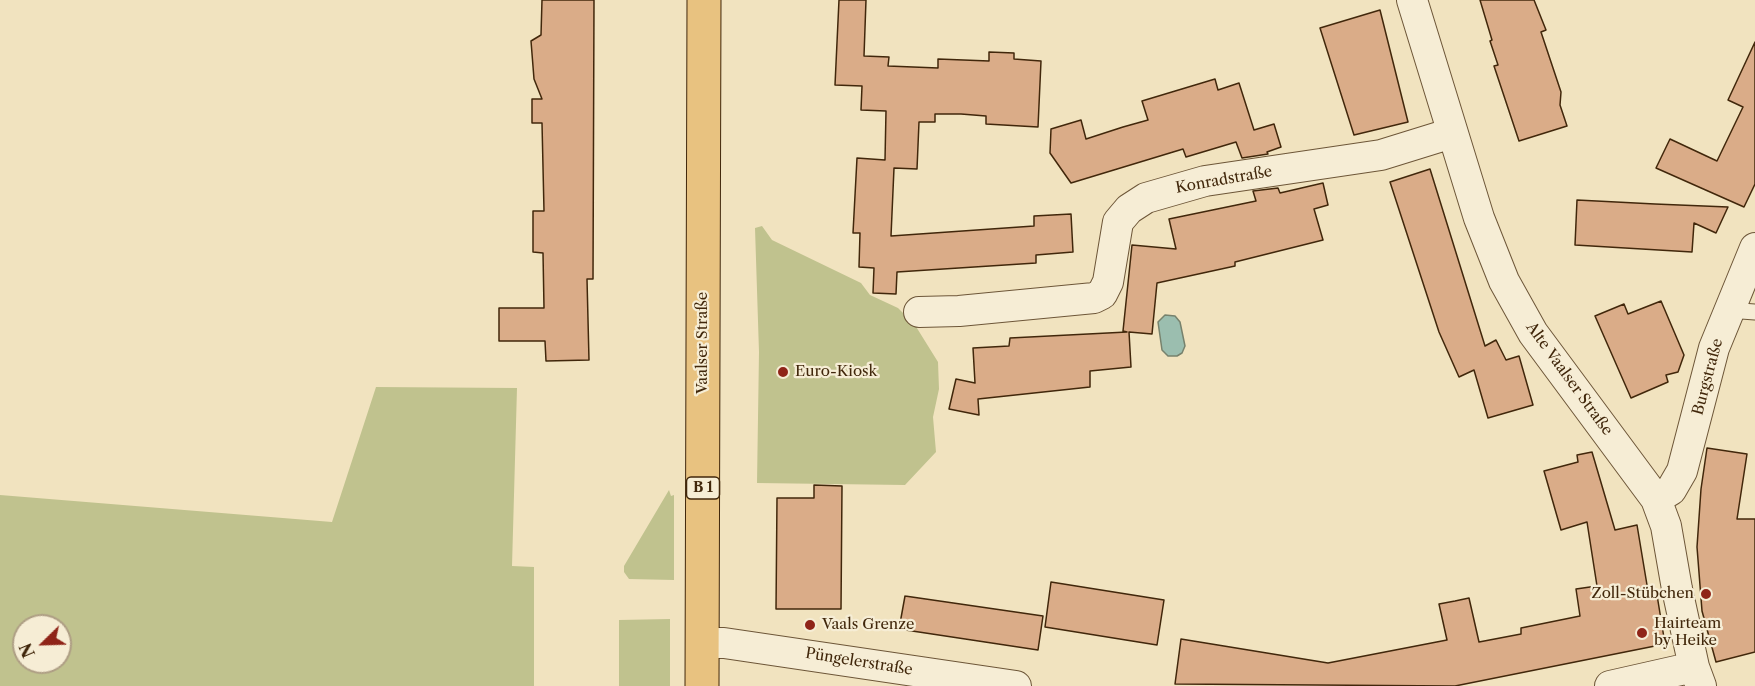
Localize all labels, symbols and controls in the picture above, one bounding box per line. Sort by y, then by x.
street label: Konradstraße [1174,163,1274,197]
street label: Vaalser Straße [694,292,712,394]
street label: Alte Vaalser Straße [1522,319,1616,439]
street label: Burgstraße [1689,337,1727,417]
place label: Euro-Kiosk [795,363,877,381]
marker: Euro-Kiosk [776,365,790,379]
road number: B 1 [686,477,720,499]
place label: Zoll-Stübchen [1591,585,1694,603]
marker: Zoll-Stübchen [1699,587,1713,601]
north arrow [12,614,72,674]
place label: Hairteam by Heike [1654,615,1721,650]
place label: Vaals Grenze [822,616,914,634]
marker: Vaals Grenze [803,618,817,632]
marker: Hairteam by Heike [1635,626,1649,640]
text: N [15,640,39,661]
street label: Püngelerstraße [804,645,914,679]

